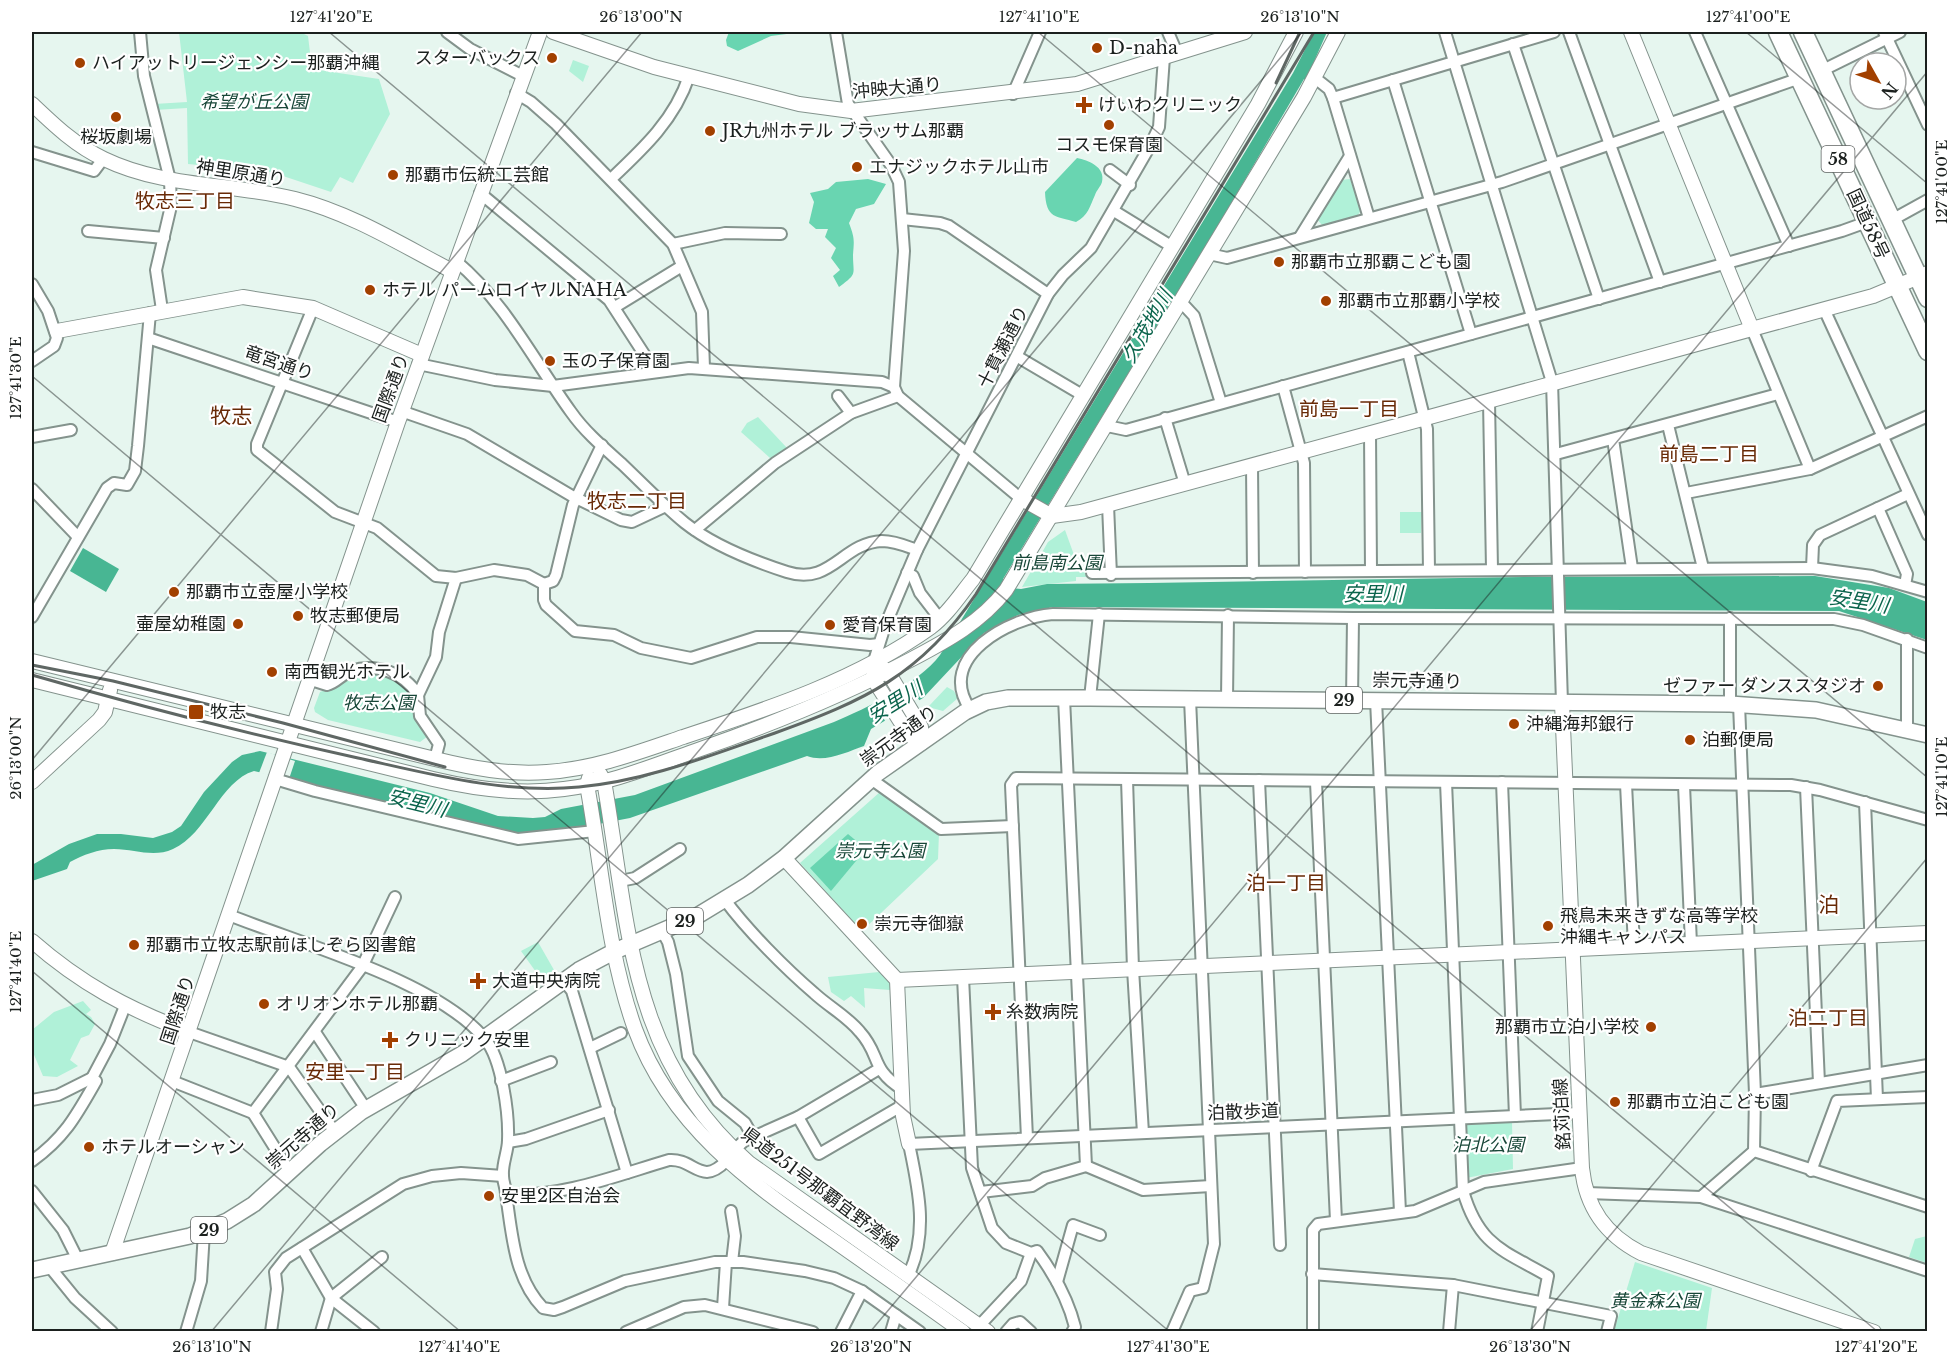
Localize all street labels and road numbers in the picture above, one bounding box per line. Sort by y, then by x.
street label: 沖映大通り [851,73,943,103]
road number: 58 [1822,146,1854,172]
street label: 神里原通り [195,155,287,191]
street label: 国道58号 [1842,185,1894,263]
street label: 十貫瀬通り [973,302,1033,392]
street label: 竜宮通り [241,341,317,385]
street label: 国際通り [368,350,414,426]
street label: 崇元寺通り [1372,669,1462,693]
road number: 29 [1326,687,1362,713]
street label: 崇元寺通り [856,701,942,771]
road number: 29 [667,908,703,934]
street label: 国際通り [156,972,200,1048]
street label: 銘苅泊線 [1549,1077,1575,1151]
street label: 崇元寺通り [262,1098,344,1174]
street label: 泊散歩道 [1207,1100,1279,1124]
street label: 県道251号那覇宜野湾線 [737,1123,903,1255]
road number: 29 [191,1217,227,1243]

